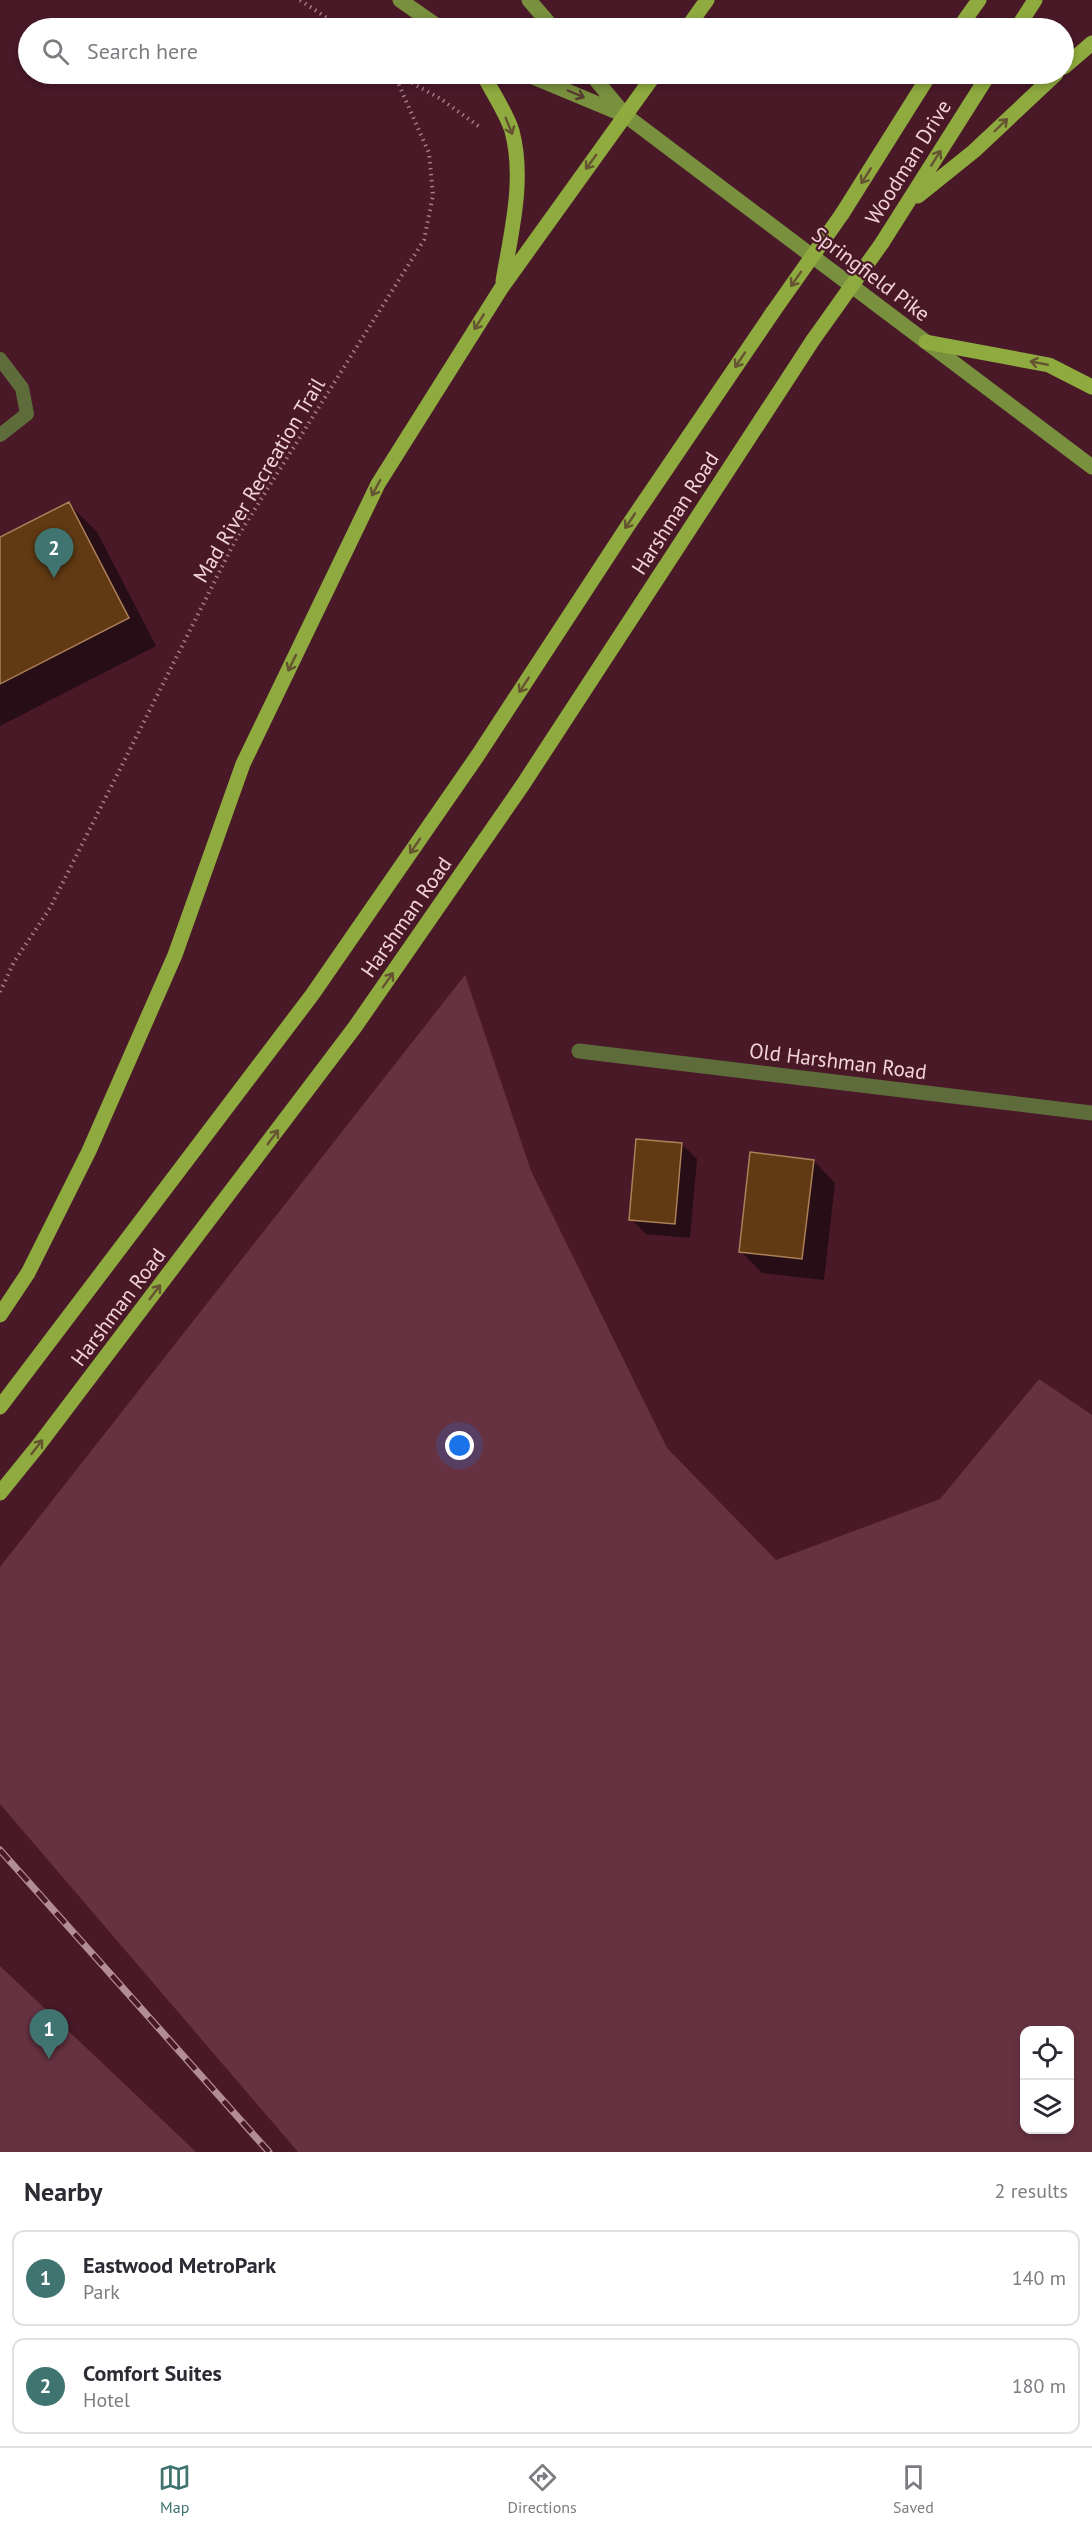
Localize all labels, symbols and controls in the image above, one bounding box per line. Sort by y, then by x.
search box [18,18,1074,84]
icon: search [39,35,72,68]
text: Search here [87,37,198,65]
one-way arrow [566,89,584,100]
street label: Woodman Drive [859,95,957,229]
one-way arrow [504,116,515,135]
one-way arrow [993,118,1008,132]
one-way arrow [931,150,943,167]
one-way arrow [585,154,597,170]
one-way arrow [859,167,871,184]
street label: Springfield Pike [807,221,935,327]
one-way arrow [790,270,802,287]
one-way arrow [473,313,485,330]
one-way arrow [734,352,746,368]
one-way arrow [1029,357,1049,368]
street label: Mad River Recreation Trail [187,373,331,587]
street label: Harshman Road [625,447,725,579]
one-way arrow [370,478,382,496]
one-way arrow [624,513,636,529]
pin: 2 [34,528,74,578]
one-way arrow [285,654,297,672]
one-way arrow [517,676,530,693]
one-way arrow [409,838,421,854]
street label: Harshman Road [354,852,458,982]
one-way arrow [382,972,394,988]
street label: Old Harshman Road [748,1037,928,1085]
one-way arrow [266,1129,279,1145]
street label: Harshman Road [65,1243,171,1371]
one-way arrow [148,1285,161,1301]
your location [445,1431,474,1460]
one-way arrow [30,1440,43,1456]
pin: 1 [29,2010,68,2059]
map controls [1020,2026,1074,2134]
button: locate [1020,2026,1074,2080]
button: layers [1020,2080,1074,2134]
text: Nearby [24,2175,102,2208]
text: 2 results [995,2178,1068,2204]
text: Eastwood MetroPark [83,2251,276,2279]
text: 1 [40,2265,51,2291]
text: 140 m [1012,2265,1066,2291]
text: Park [83,2279,120,2305]
text: Comfort Suites [83,2359,222,2387]
text: 2 [40,2373,51,2399]
text: 180 m [1012,2373,1066,2399]
text: Hotel [83,2387,130,2413]
tab: Map [158,2461,191,2517]
tab: Directions [508,2461,577,2517]
tab: Saved [893,2461,934,2517]

